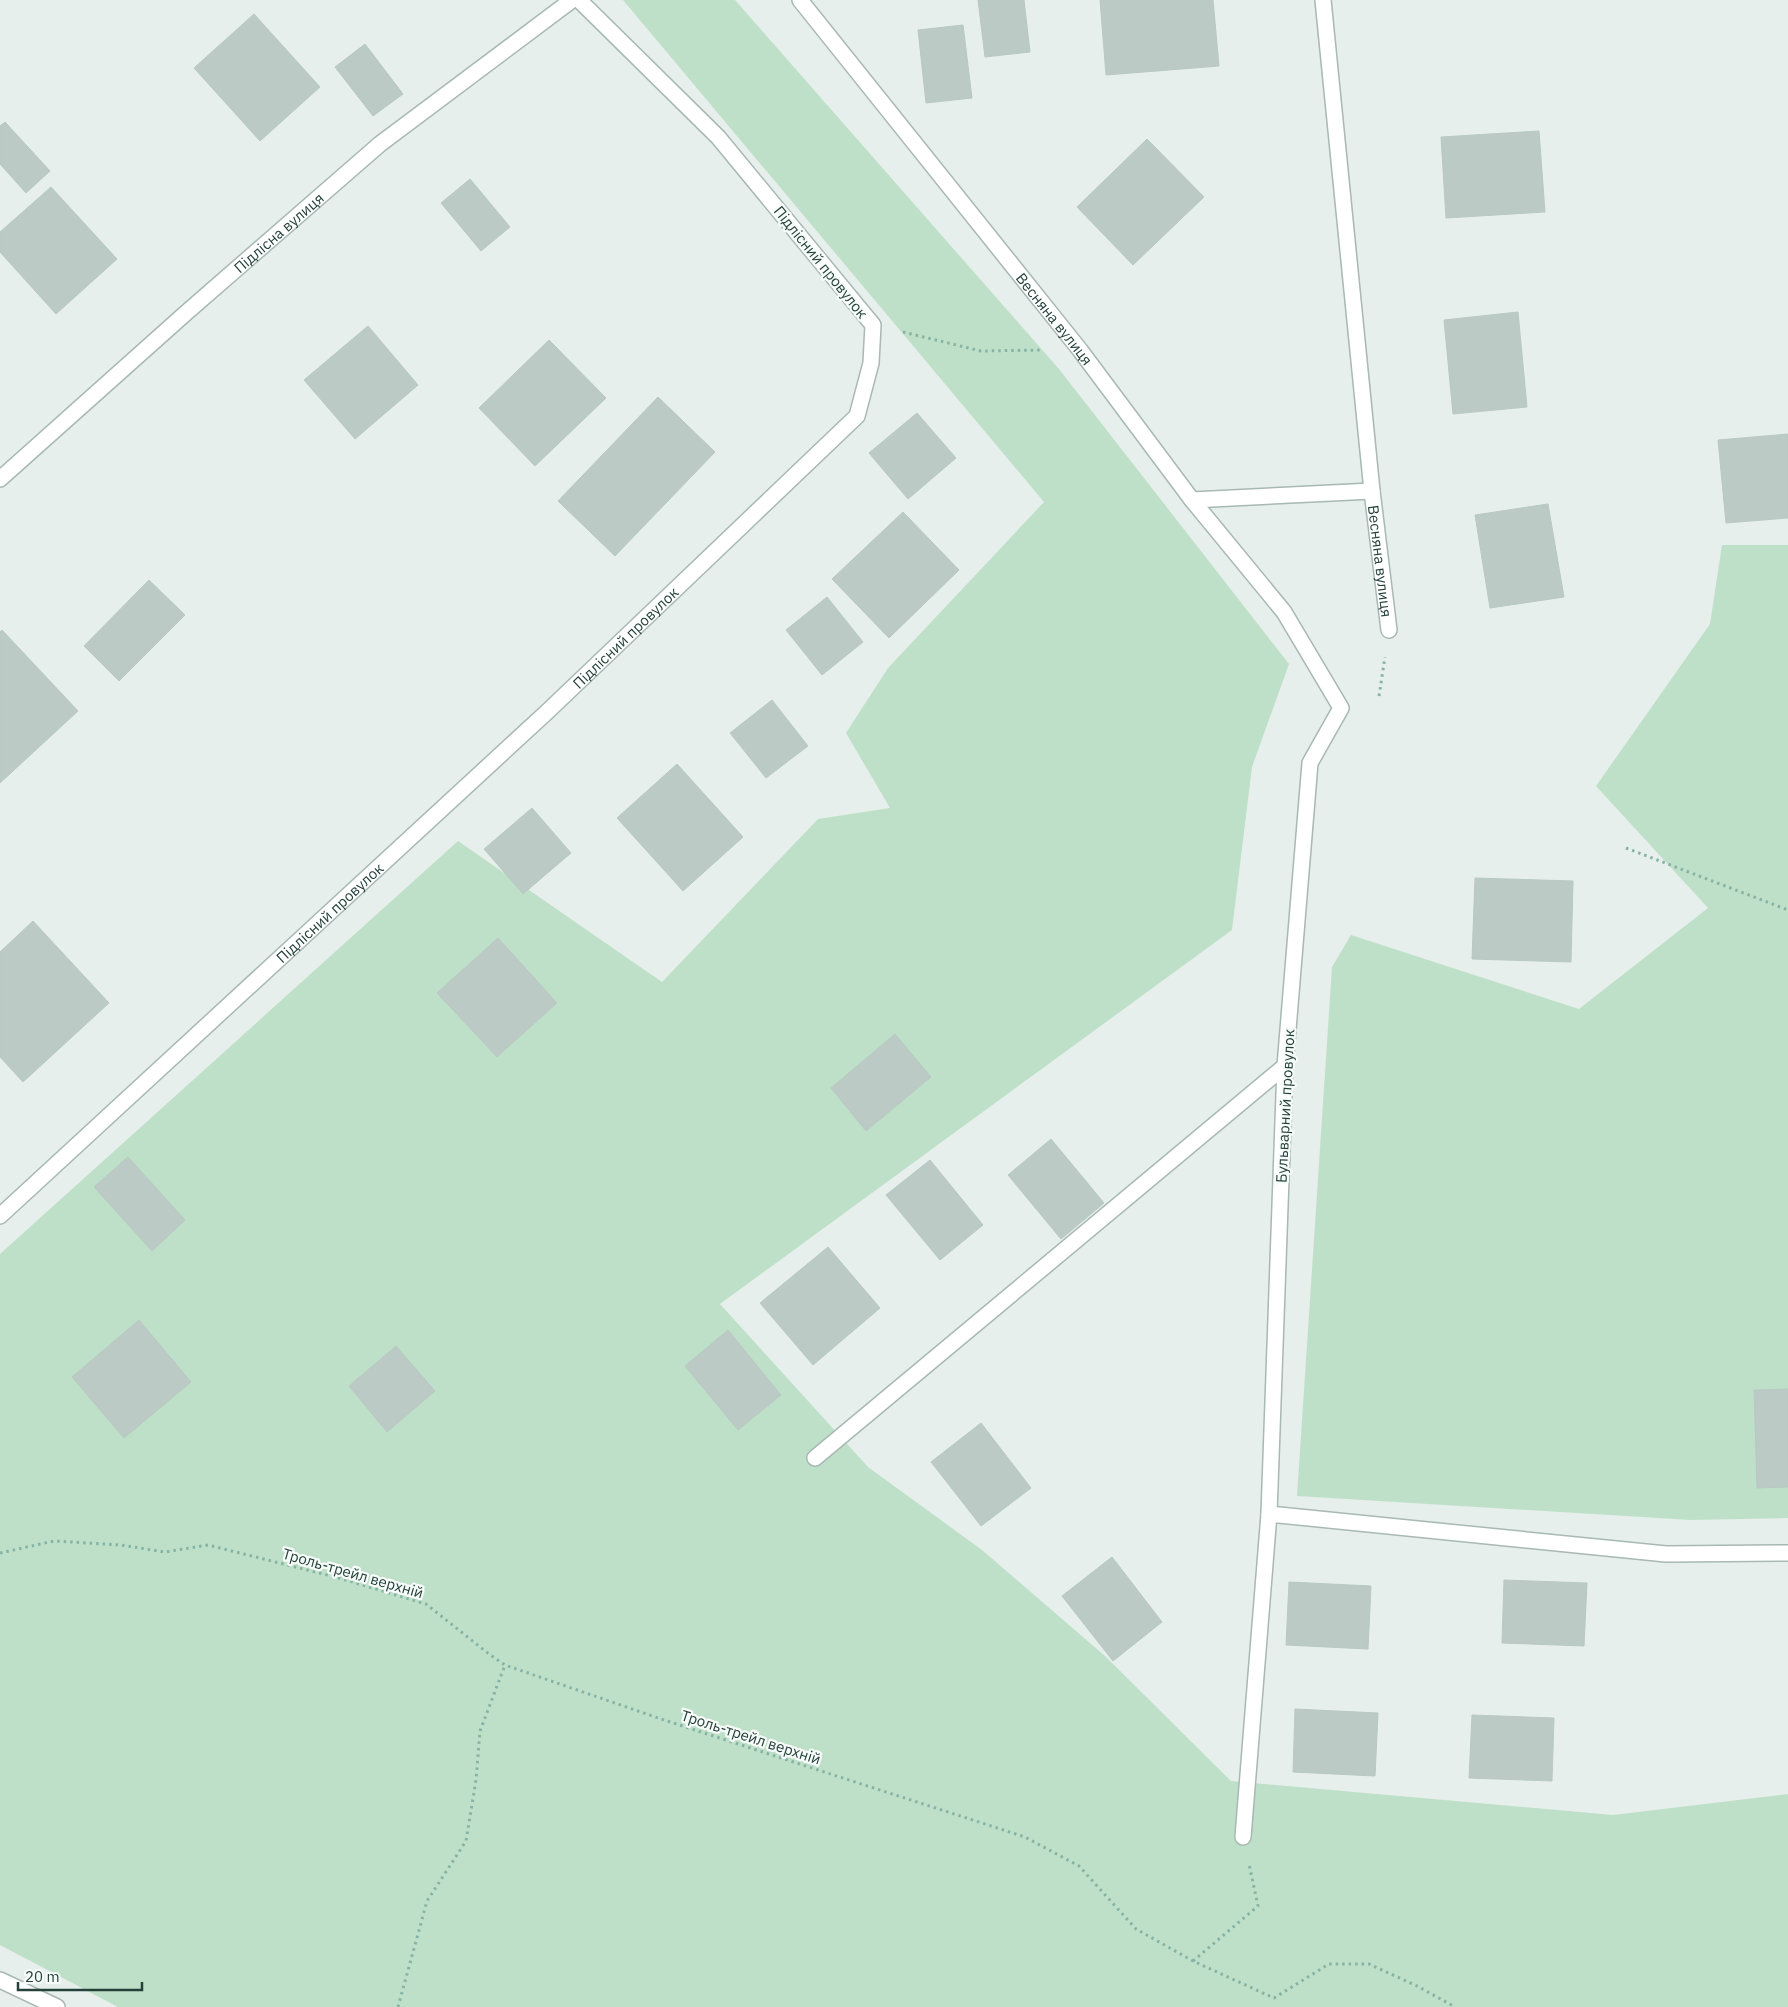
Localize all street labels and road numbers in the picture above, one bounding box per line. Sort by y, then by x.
street label: Підлісна вулиця [230,188,327,277]
street label: Підлісний провулок [770,202,872,322]
street label: Весняна вулиця [1012,269,1097,369]
street label: Весняна вулиця [1364,504,1397,618]
street label: Підлісний провулок [568,582,682,692]
street label: Підлісний провулок [272,858,387,967]
street label: Бульварний провулок [1271,1028,1299,1184]
street label: Троль-трейл верхній [280,1544,426,1602]
street label: Троль-трейл верхній [679,1705,823,1769]

